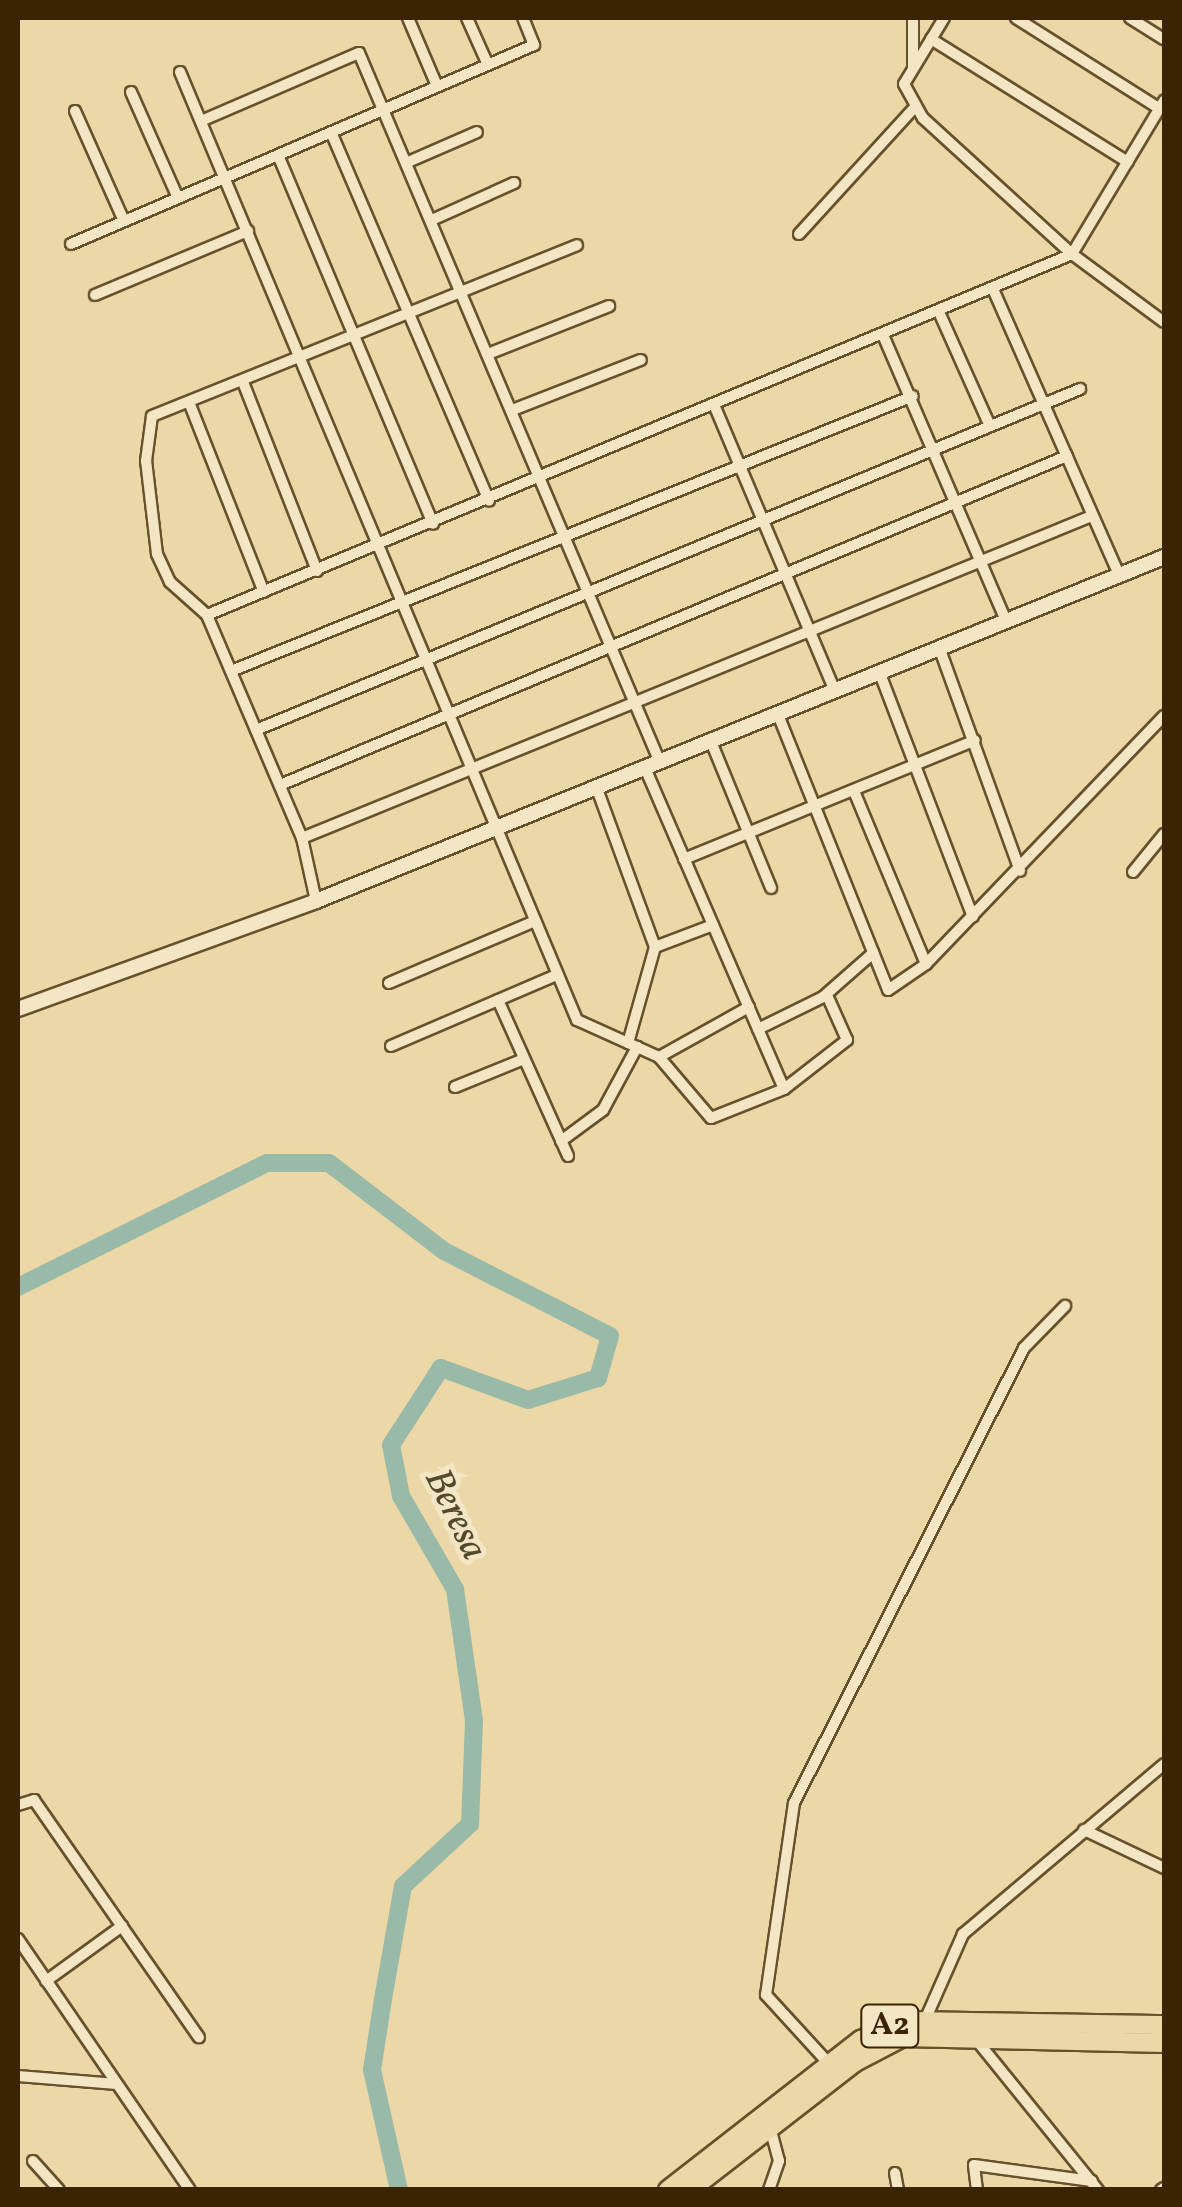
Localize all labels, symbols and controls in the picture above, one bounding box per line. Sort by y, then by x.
water label: Beresa [413,1462,495,1568]
road number: A2 [860,1999,920,2053]

